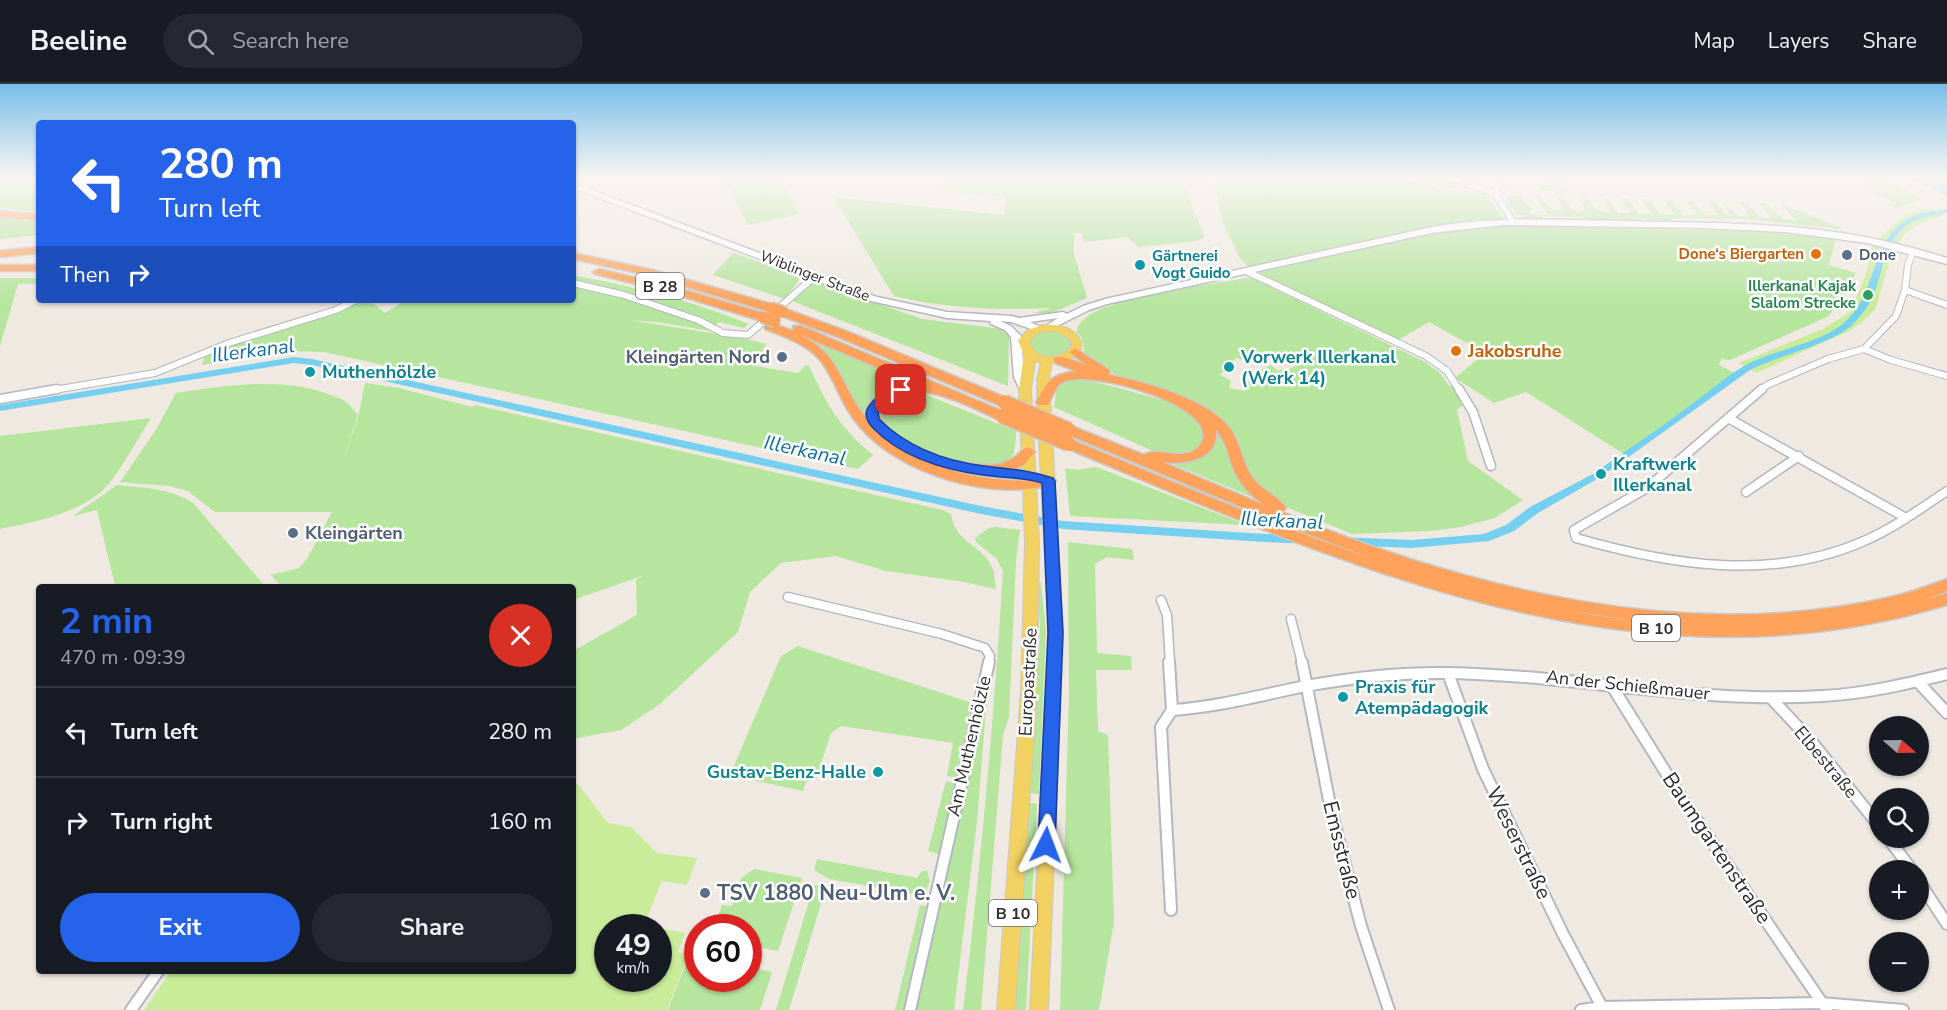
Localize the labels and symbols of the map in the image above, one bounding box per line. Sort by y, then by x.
place label: Done‘s Biergarten [1679,244,1804,264]
place label: Done [1859,245,1896,265]
street label: Wiblinger Straße [757,246,873,306]
place label: Gärtnerei Vogt Guido [1151,246,1231,283]
marker: Done‘s Biergarten [1809,247,1823,261]
marker: Done [1840,248,1854,262]
marker: Gärtnerei Vogt Guido [1133,258,1147,272]
road number: B 28 [636,273,684,299]
place label: Illerkanal Kajak Slalom Strecke [1748,276,1857,313]
marker: Illerkanal Kajak Slalom Strecke [1861,288,1875,302]
water label: Illerkanal [210,332,296,369]
place label: Jakobsruhe [1467,339,1562,363]
marker: Jakobsruhe [1449,344,1463,358]
place label: Kleingärten Nord [626,345,770,369]
place label: Vorwerk Illerkanal (Werk 14) [1240,345,1396,390]
marker: Kleingärten Nord [775,350,789,364]
place label: Muthenhölzle [322,360,437,384]
marker: Vorwerk Illerkanal (Werk 14) [1222,360,1236,374]
pin [875,364,926,415]
marker: Muthenhölzle [303,365,317,379]
water label: Illerkanal [761,429,848,472]
place label: Kraftwerk Illerkanal [1613,452,1697,497]
marker: Kraftwerk Illerkanal [1594,467,1608,481]
water label: Illerkanal [1240,505,1324,536]
place label: Kleingärten [305,521,403,545]
marker: Kleingärten [286,526,300,540]
road number: B 10 [1632,615,1680,641]
street label: Europastraße [1013,627,1043,737]
street label: An der Schießmauer [1545,664,1712,706]
street label: Am Muthenhölzle [941,673,997,819]
place label: Praxis für Atempädagogik [1355,675,1488,720]
marker: Praxis für Atempädagogik [1336,690,1350,704]
north arrow [1869,716,1929,776]
street label: Elbestraße [1789,721,1863,803]
place label: Gustav-Benz-Halle [707,760,866,784]
marker: Gustav-Benz-Halle [871,765,885,779]
street label: Baumgartenstraße [1656,767,1778,929]
street label: Weserstraße [1480,782,1558,904]
street label: Emsstraße [1316,798,1368,902]
position arrow [1014,813,1078,877]
place label: TSV 1880 Neu-Ulm e. V. [717,879,955,907]
marker: TSV 1880 Neu-Ulm e. V. [698,886,712,900]
road number: B 10 [989,900,1037,926]
speed limit sign: 60 [684,914,762,992]

